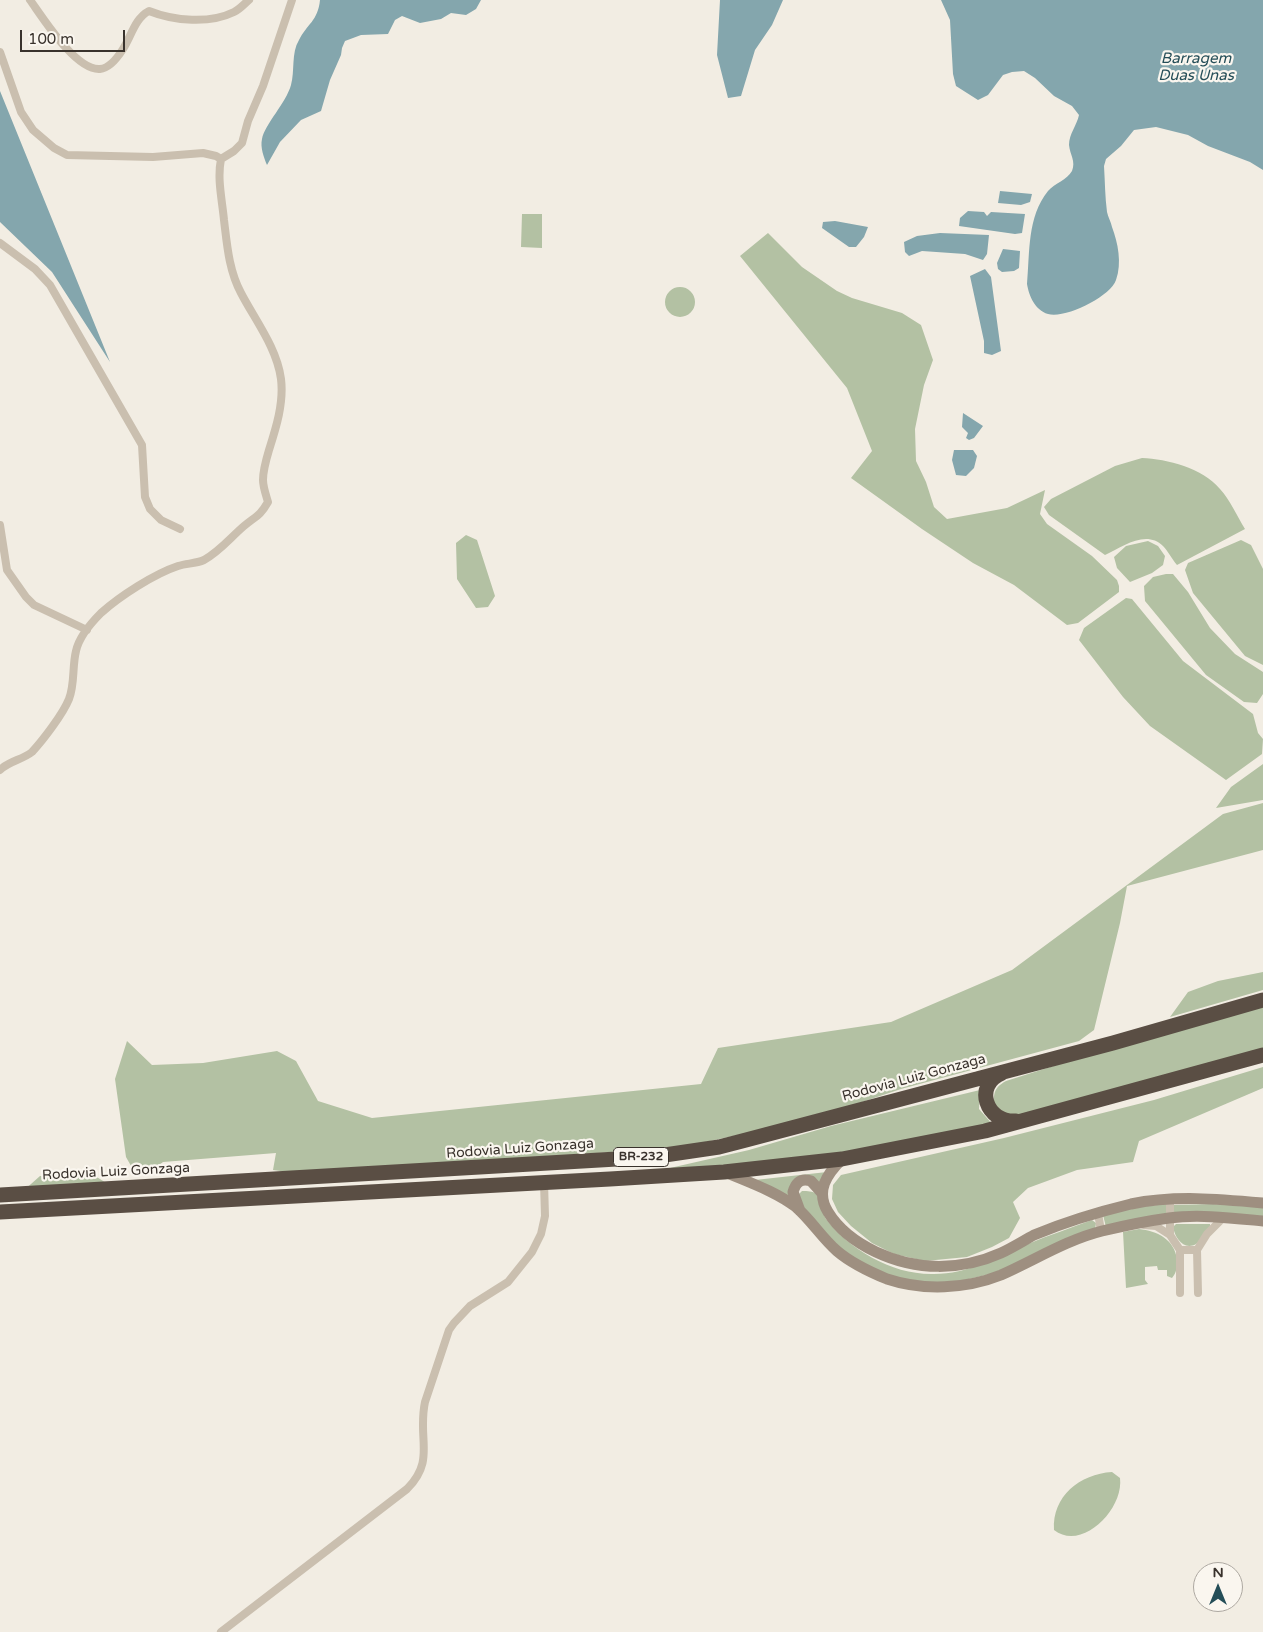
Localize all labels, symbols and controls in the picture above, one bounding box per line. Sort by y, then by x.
scale bar [22,20,128,52]
text: 100 m [28,30,74,48]
water label: Barragem Duas Unas [1158,50,1234,85]
street label: Rodovia Luiz Gonzaga [840,1051,988,1105]
street label: Rodovia Luiz Gonzaga [446,1135,594,1163]
road number: BR-232 [614,1148,668,1166]
street label: Rodovia Luiz Gonzaga [42,1160,190,1184]
north arrow [1193,1562,1243,1612]
text: N [1212,1564,1224,1581]

